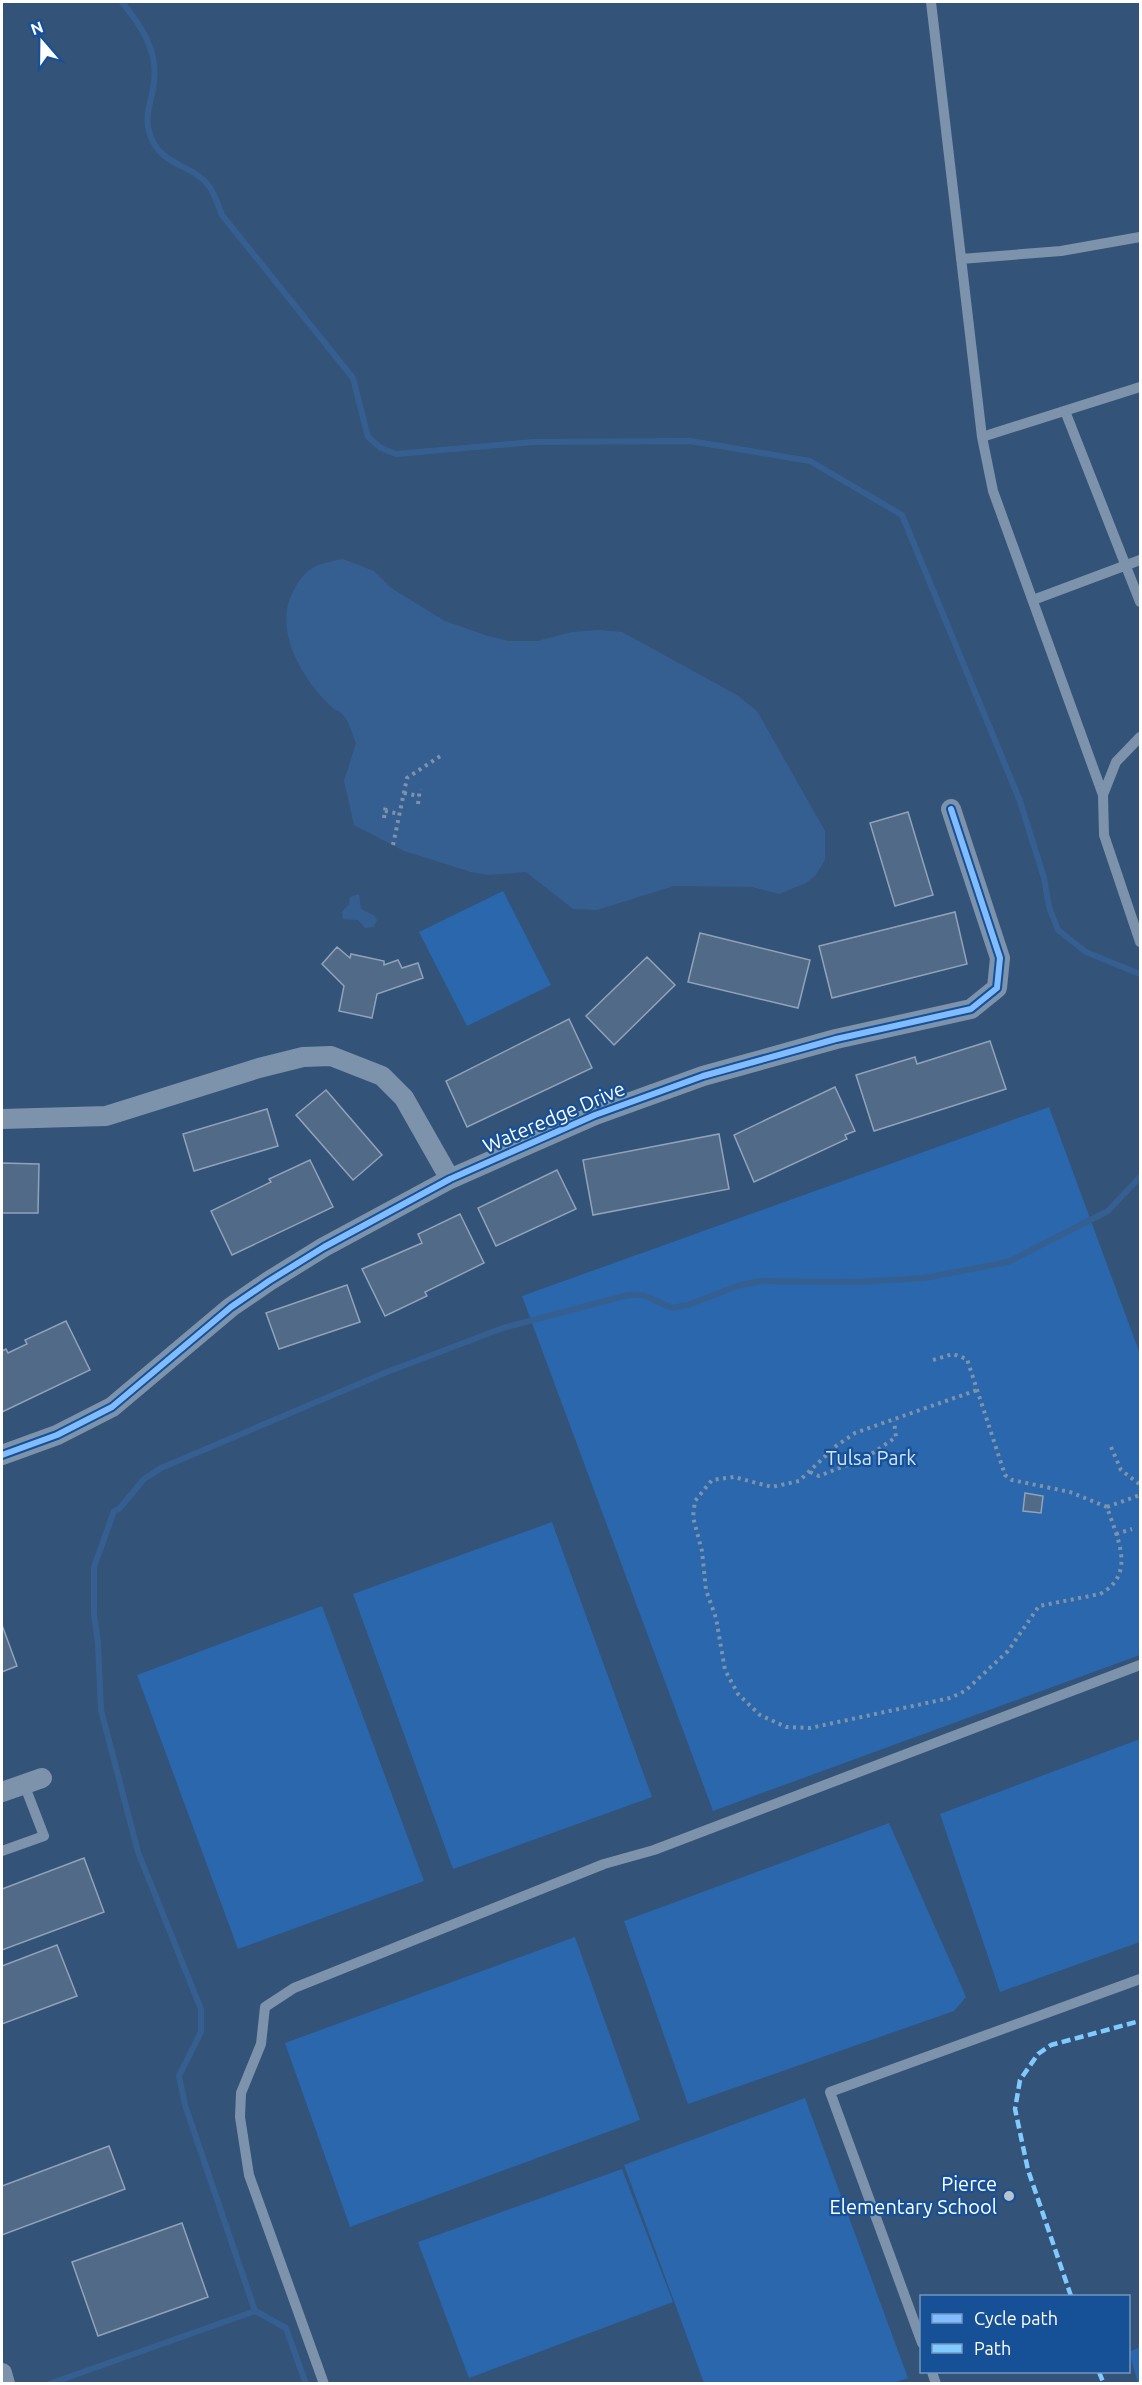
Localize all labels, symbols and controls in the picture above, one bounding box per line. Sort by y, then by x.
north arrow [12,12,72,72]
text: N [28,17,46,38]
street label: Wateredge Drive [479,1076,628,1157]
park label: Tulsa Park [826,1446,916,1469]
place label: Pierce Elementary School [830,2172,997,2218]
marker: Pierce Elementary School [1002,2189,1016,2203]
legend [920,2295,1130,2373]
text: Cycle path [974,2308,1058,2328]
text: Path [974,2338,1011,2358]

